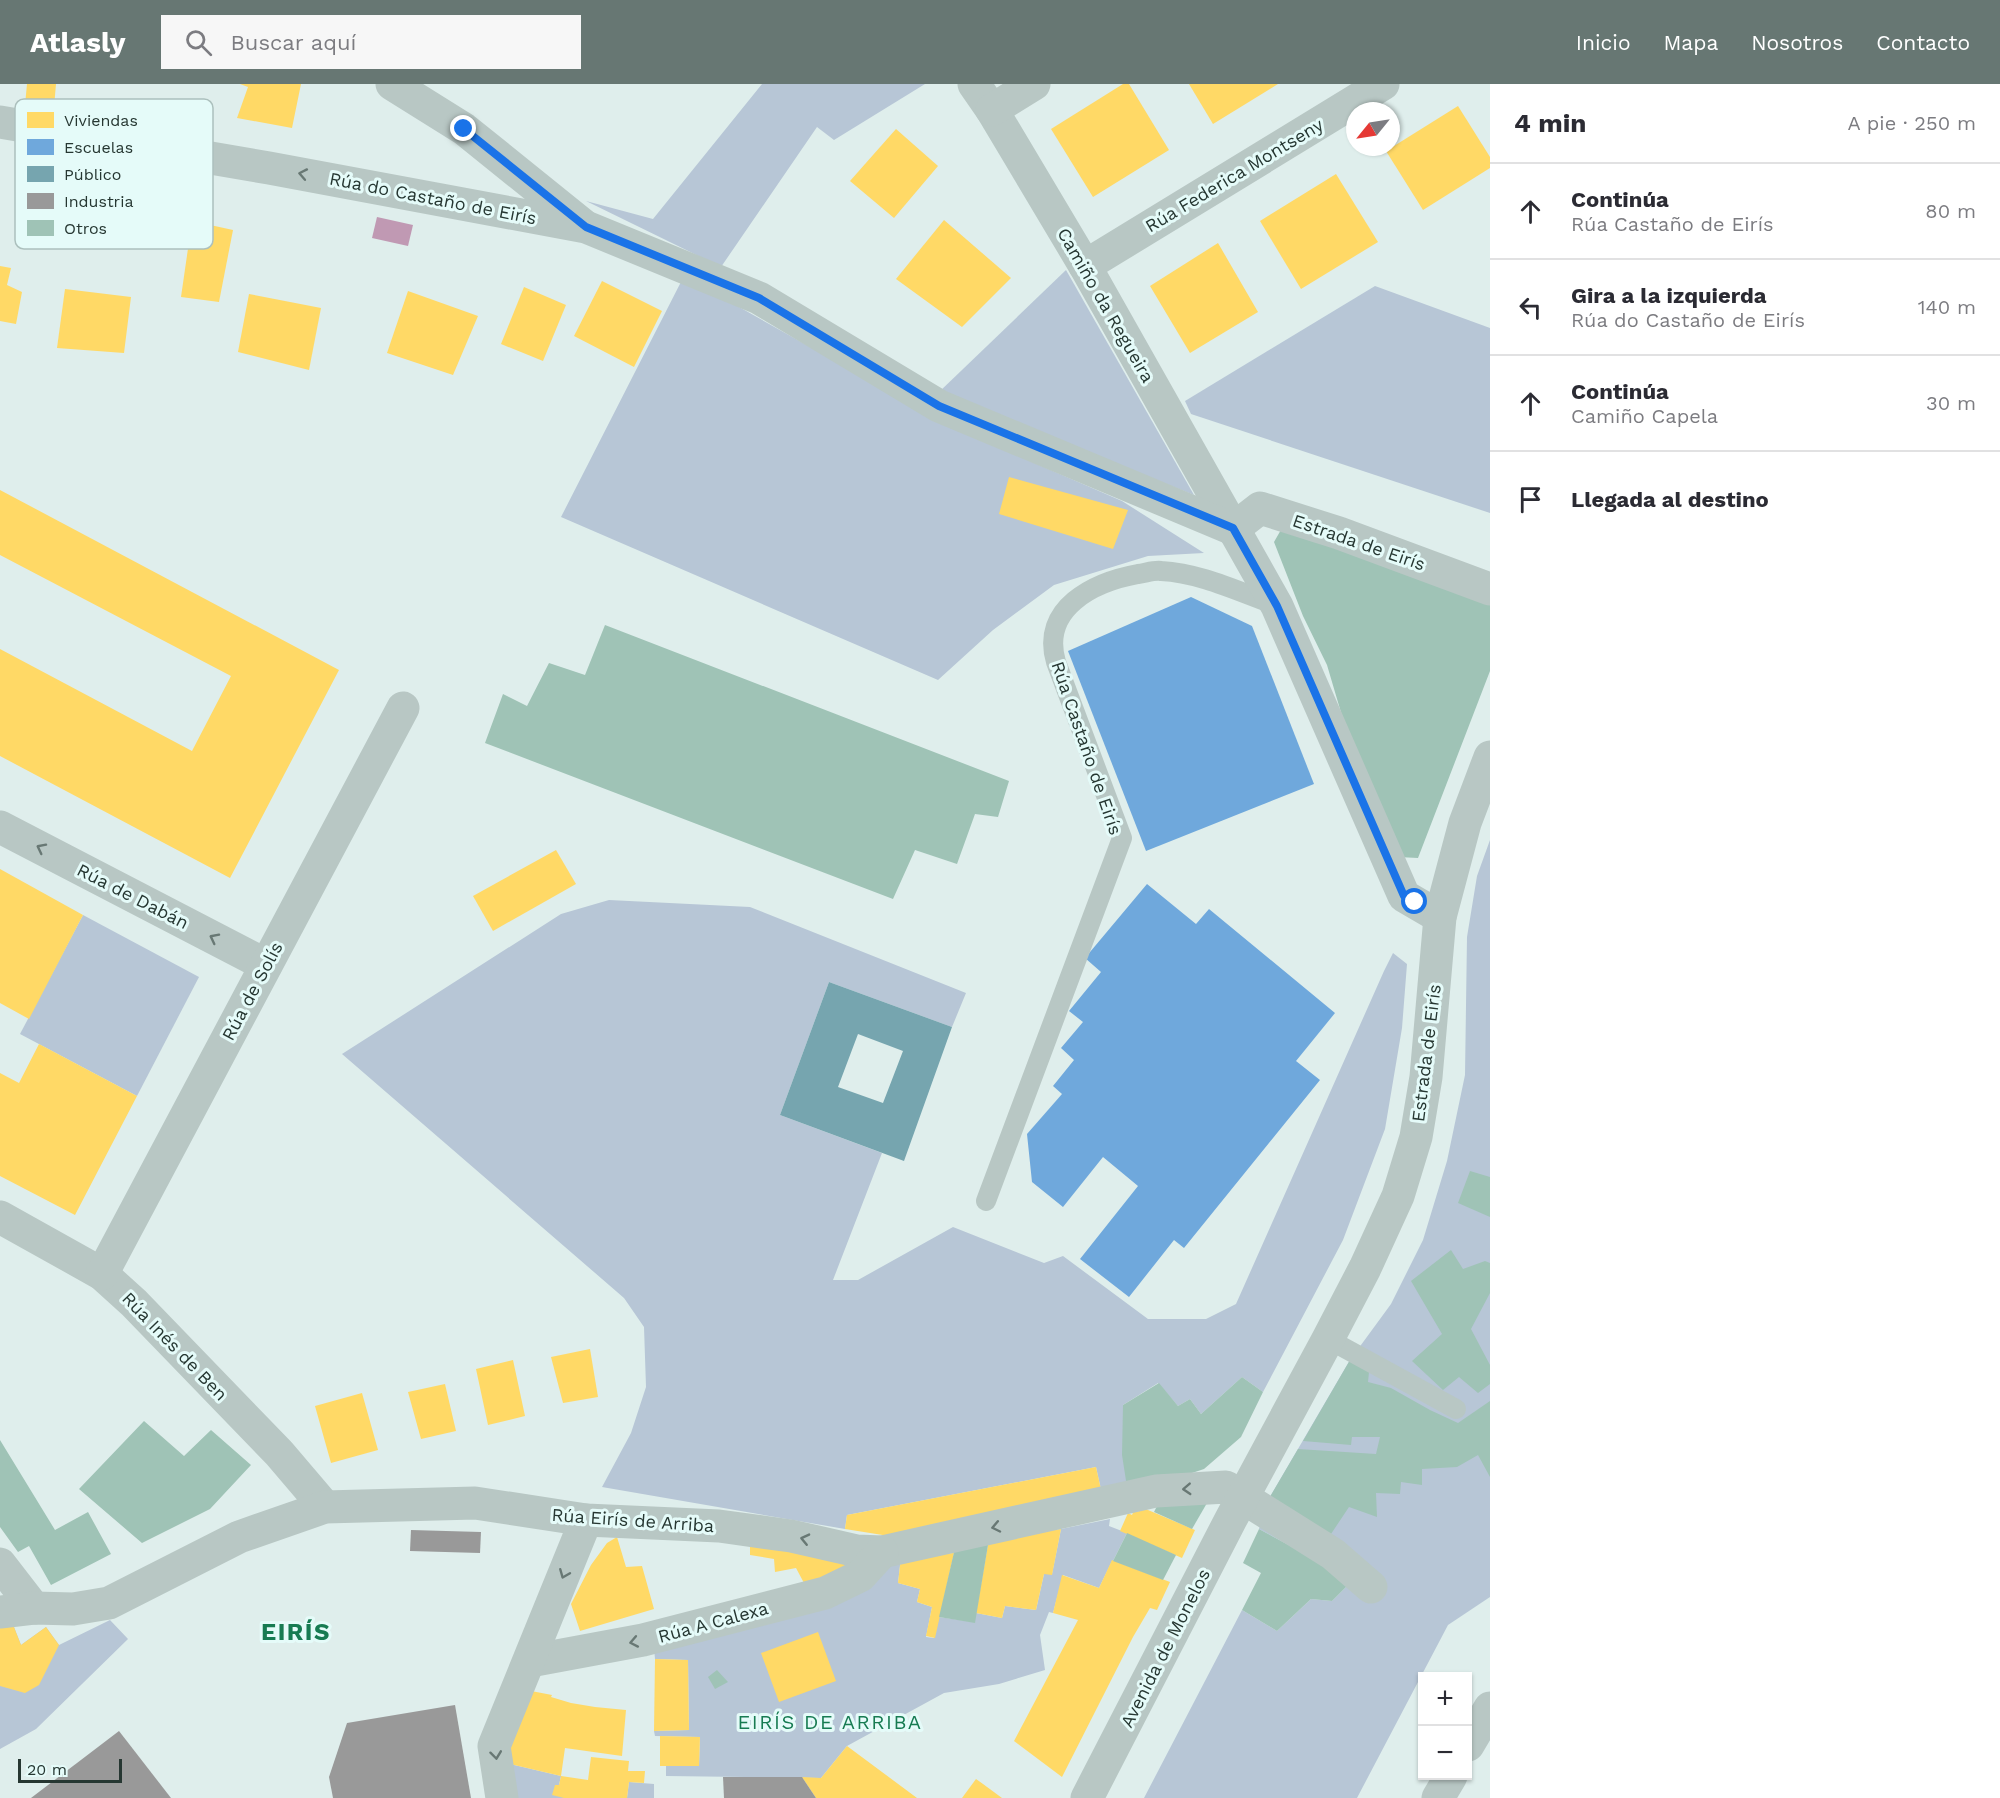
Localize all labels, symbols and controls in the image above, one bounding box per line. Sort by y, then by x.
search box [161,15,581,69]
text: Atlasly [30,26,125,59]
icon: search [182,26,215,59]
text: Buscar aquí [230,30,356,55]
text: Inicio [1576,30,1631,55]
text: Mapa [1664,30,1718,55]
text: Nosotros [1751,30,1843,55]
text: Contacto [1876,30,1970,55]
legend [15,99,213,249]
north arrow [1346,102,1400,156]
text: 4 min [1514,108,1586,138]
text: Viviendas [64,111,138,130]
text: A pie · 250 m [1848,111,1976,135]
street label: Rúa Federica Montseny [1141,113,1327,236]
route end [450,115,476,141]
text: Escuelas [64,138,133,157]
text: Público [64,165,121,184]
one-way arrow [298,168,308,181]
street label: Rúa do Castaño de Eirís [328,168,538,228]
text: Continúa [1571,187,1669,212]
text: Industria [64,192,133,211]
icon: ahead [1514,195,1547,228]
text: 80 m [1925,199,1976,223]
text: Rúa Castaño de Eirís [1571,212,1774,236]
text: Otros [64,219,107,238]
street label: Camiño da Regueira [1053,224,1159,386]
text: Gira a la izquierda [1571,283,1767,308]
icon: left [1514,291,1547,324]
text: 140 m [1918,295,1976,319]
text: Rúa do Castaño de Eirís [1571,308,1805,332]
text: Continúa [1571,379,1669,404]
icon: ahead [1514,387,1547,420]
text: 30 m [1926,391,1976,415]
text: Camiño Capela [1571,404,1718,428]
icon: arrive [1514,483,1547,516]
text: Llegada al destino [1571,487,1769,512]
street label: Estrada de Eirís [1290,509,1428,575]
street label: Rúa Castaño de Eirís [1047,658,1127,838]
one-way arrow [36,844,47,856]
street label: Rúa de Dabán [74,859,192,933]
route start [1401,888,1427,914]
one-way arrow [210,934,220,945]
street label: Rúa de Solís [217,938,287,1044]
street label: Estrada de Eirís [1407,983,1445,1123]
street label: Rúa Inés de Ben [118,1288,232,1404]
one-way arrow [1182,1483,1191,1496]
street label: Rúa Eirís de Arriba [551,1504,715,1536]
one-way arrow [991,1519,1001,1532]
one-way arrow [800,1533,810,1546]
street label: Avenida de Monelos [1116,1565,1214,1731]
one-way arrow [559,1568,571,1579]
street label: Rúa A Calexa [656,1597,770,1647]
district label: EIRÍS [261,1618,331,1646]
one-way arrow [629,1635,639,1648]
map controls [1418,1672,1472,1780]
button: + [1418,1672,1472,1726]
district label: EIRÍS DE ARRIBA [737,1710,923,1734]
button: − [1418,1726,1472,1780]
one-way arrow [489,1751,502,1760]
scale bar [18,1756,122,1784]
text: 20 m [27,1760,67,1779]

